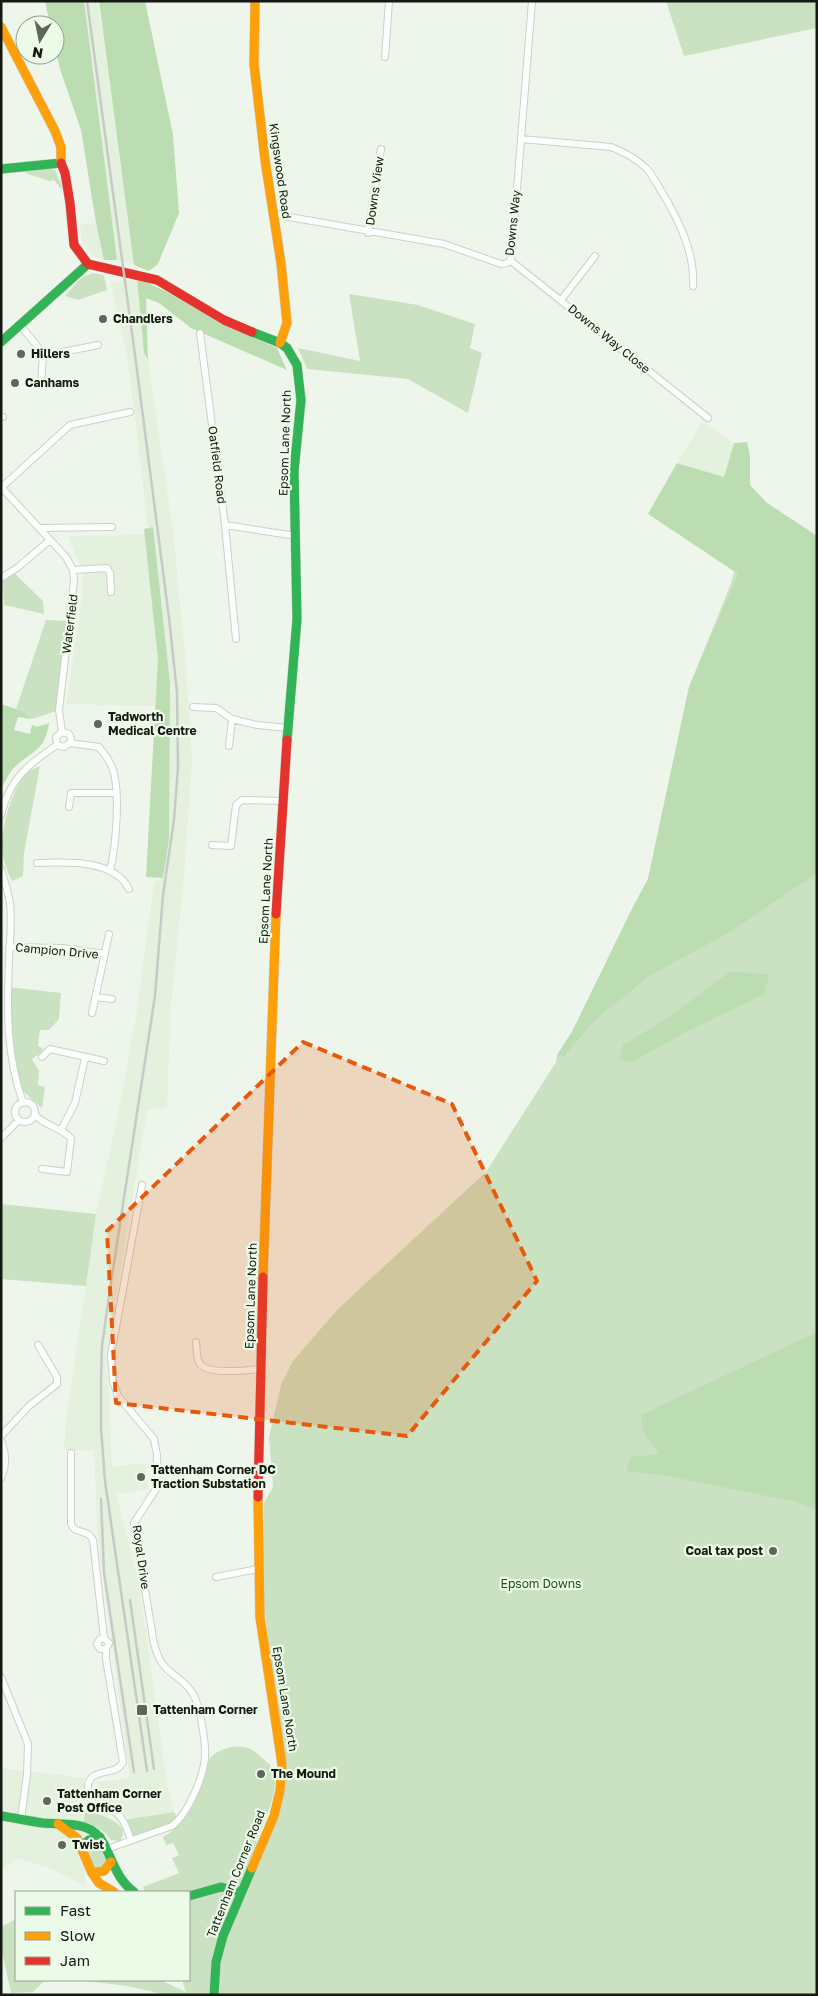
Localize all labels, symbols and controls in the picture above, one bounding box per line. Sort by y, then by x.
north arrow [15,15,65,65]
text: N [31,44,44,63]
street label: Kingswood Road [266,122,295,220]
street label: Downs View [362,155,387,227]
street label: Downs Way [502,189,523,257]
street label: Downs Way Close [565,301,654,376]
place label: Chandlers [113,311,173,326]
marker: Chandlers [97,313,109,325]
place label: Hillers [31,346,70,361]
marker: Hillers [15,348,27,360]
place label: Canhams [25,375,79,390]
marker: Canhams [9,377,21,389]
street label: Epsom Lane North [275,390,294,496]
street label: Oatfield Road [205,425,230,505]
street label: Waterfield [58,593,81,655]
place label: Tadworth Medical Centre [108,709,197,738]
marker: Tadworth Medical Centre [92,718,104,730]
street label: Epsom Lane North [255,837,276,944]
street label: Campion Drive [15,939,99,962]
street label: Epsom Lane North [241,1243,260,1349]
place label: Tattenham Corner DC Traction Substation [151,1462,276,1491]
marker: Tattenham Corner DC Traction Substation [135,1471,147,1483]
street label: Royal Drive [130,1524,153,1590]
place label: Coal tax post [686,1543,763,1558]
marker: Coal tax post [767,1545,779,1557]
park label: Epsom Downs [501,1576,581,1591]
street label: Epsom Lane North [270,1645,301,1753]
place label: Tattenham Corner [153,1702,258,1717]
marker: Tattenham Corner [135,1703,149,1717]
place label: The Mound [271,1766,336,1781]
marker: The Mound [255,1768,267,1780]
place label: Tattenham Corner Post Office [57,1786,162,1815]
marker: Tattenham Corner Post Office [41,1795,53,1807]
street label: Tattenham Corner Road [203,1808,268,1940]
place label: Twist [72,1837,104,1852]
marker: Twist [56,1839,68,1851]
legend [15,1891,190,1981]
text: Fast [60,1901,91,1919]
text: Slow [60,1926,95,1944]
text: Jam [60,1951,90,1969]

